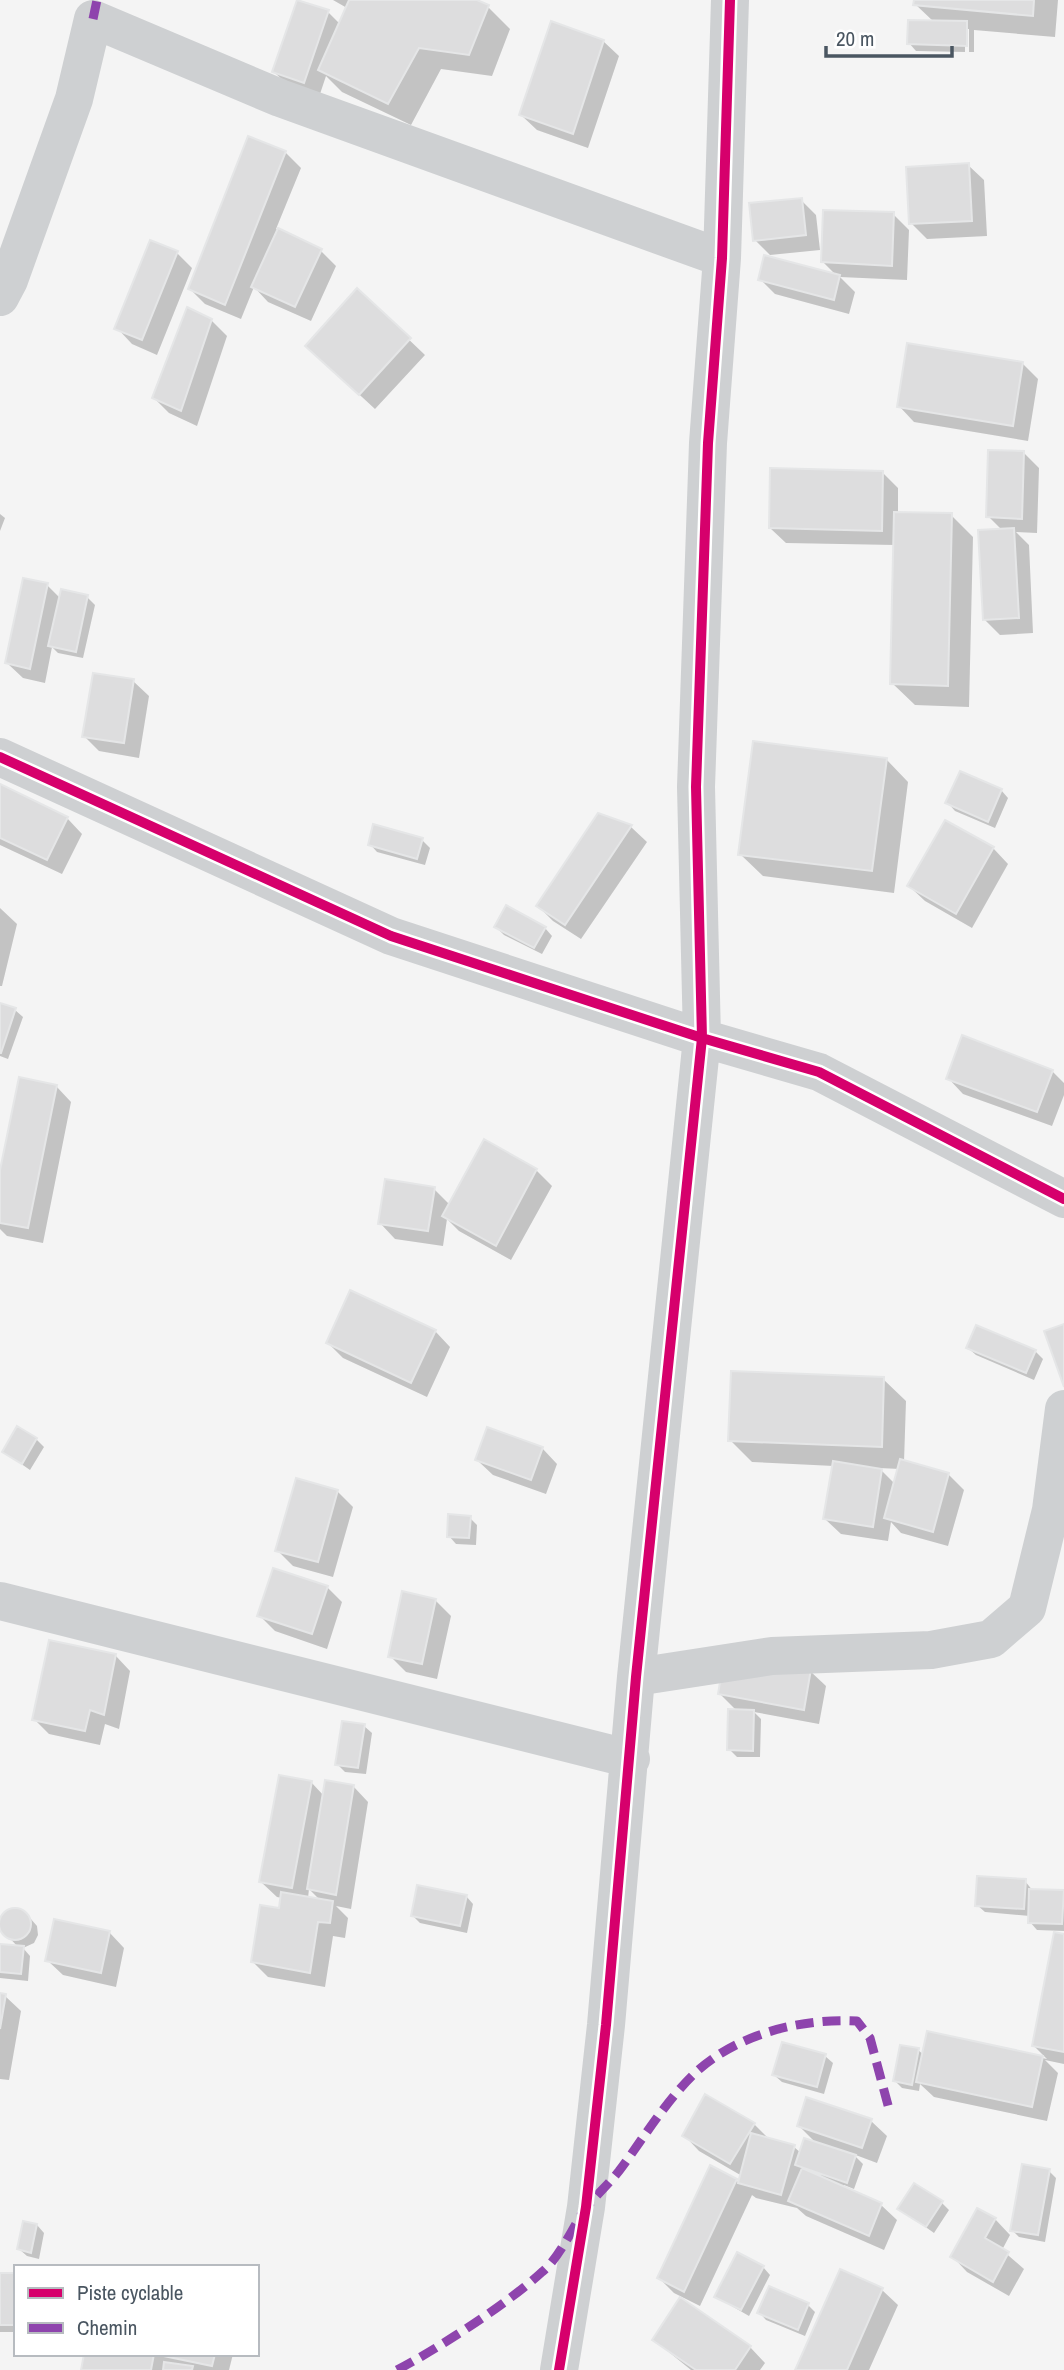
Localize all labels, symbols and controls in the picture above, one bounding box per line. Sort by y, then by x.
scale bar [826,14,952,58]
text: 20 m [836,24,874,53]
legend [14,2265,259,2356]
text: Piste cyclable [77,2278,183,2307]
text: Chemin [77,2313,137,2342]

